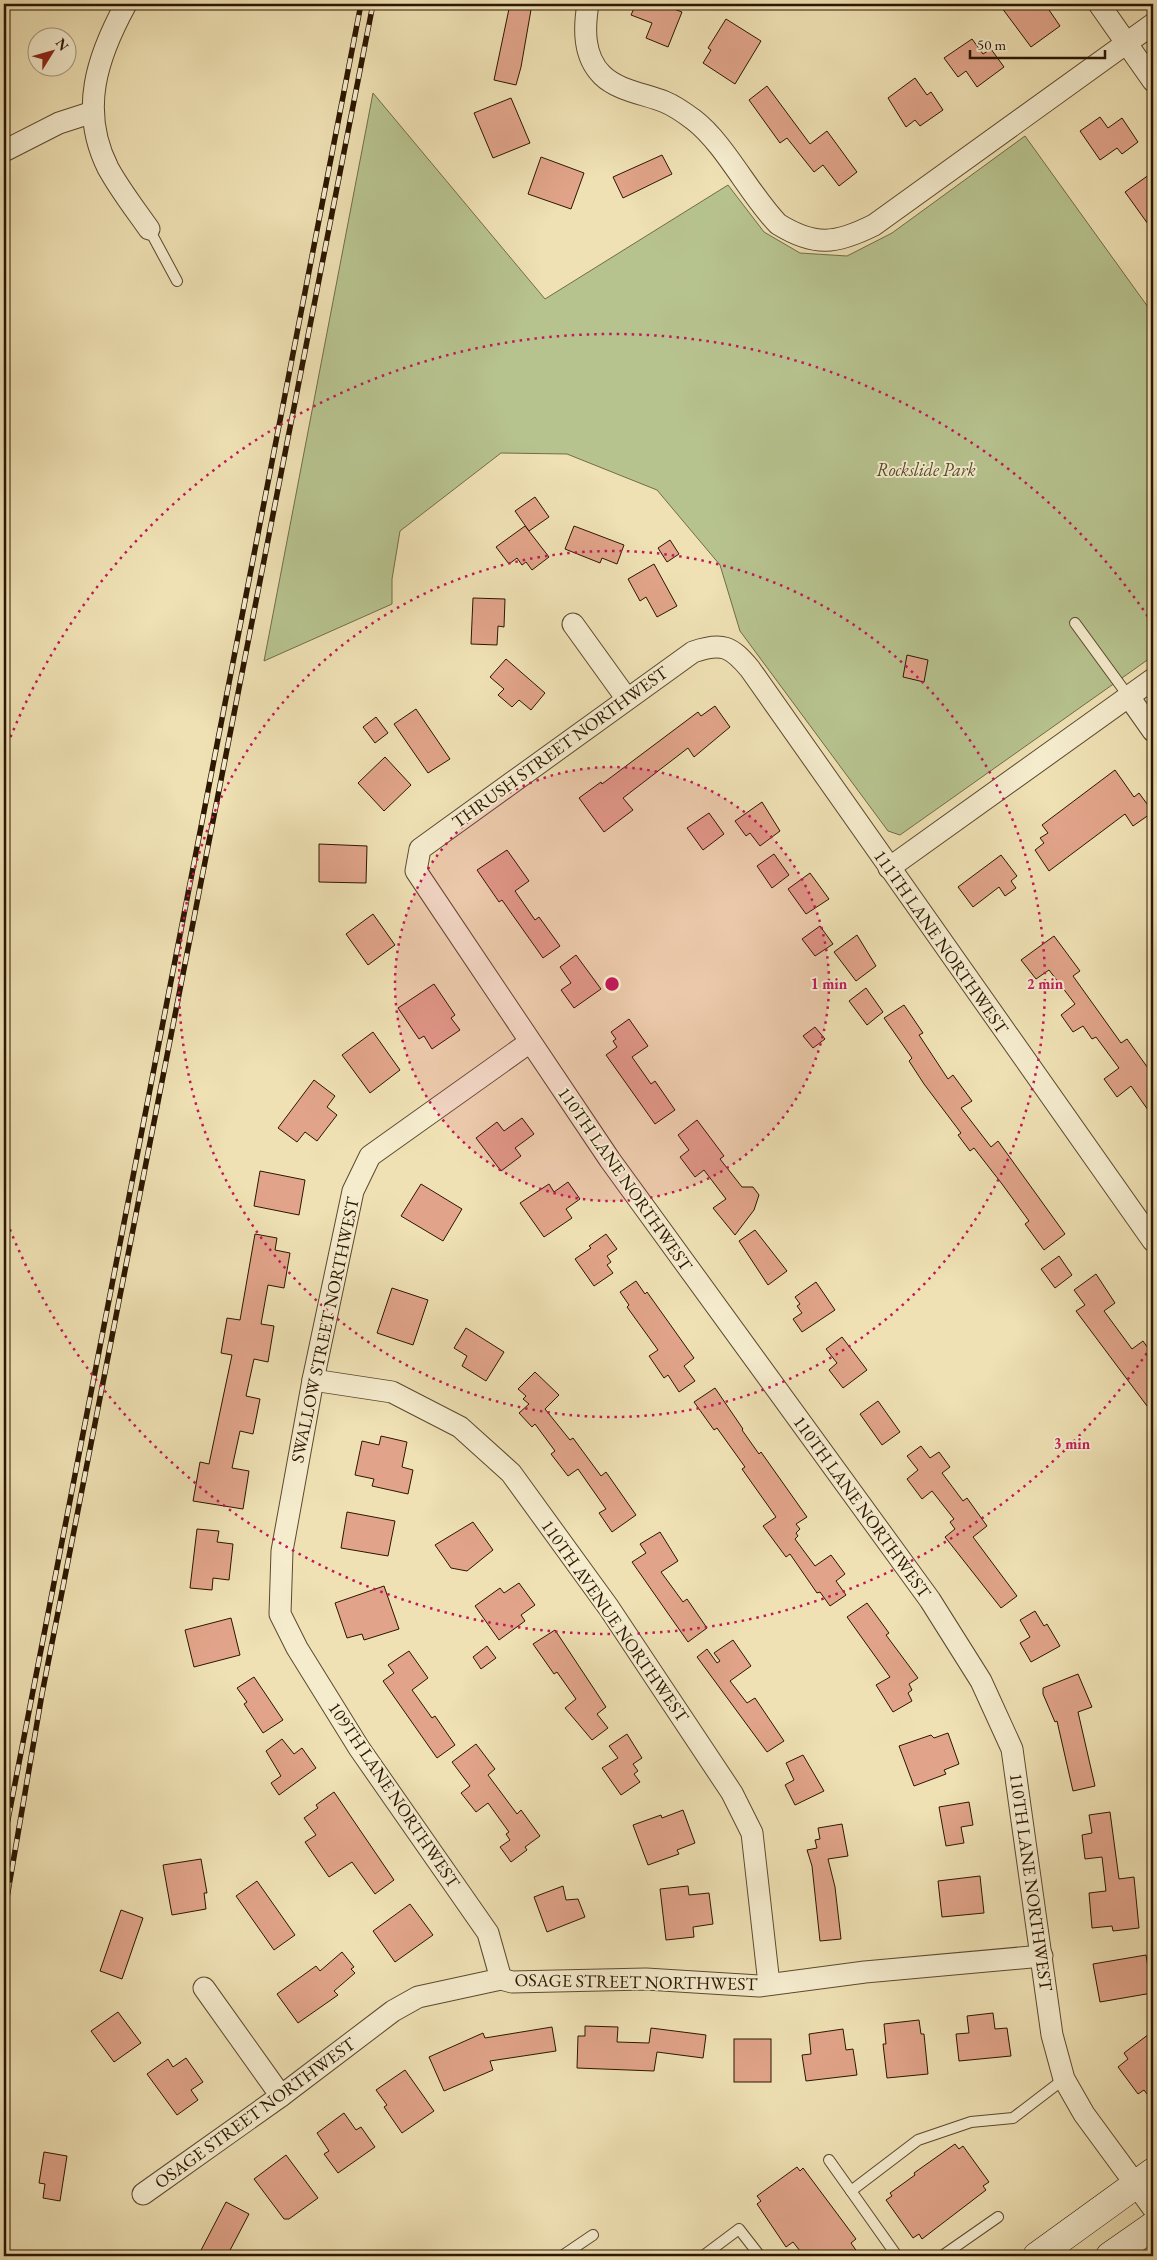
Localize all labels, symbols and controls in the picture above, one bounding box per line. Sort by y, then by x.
north arrow [28,28,78,78]
scale bar [970,28,1104,60]
text: N [52,34,73,55]
text: 50 m [977,35,1006,54]
park label: Rockslide Park [876,458,976,481]
street label: THRUSH STREET NORTHWEST [447,660,673,833]
street label: 111TH LANE NORTHWEST [869,845,1014,1039]
text: 1 min [811,974,848,993]
text: 2 min [1027,974,1064,993]
centre of rings [603,975,621,993]
street label: 110TH LANE NORTHWEST [553,1082,698,1276]
street label: SWALLOW STREET NORTHWEST [285,1194,364,1465]
street label: 110TH LANE NORTHWEST [788,1411,937,1603]
text: 3 min [1054,1434,1091,1453]
street label: 110TH AVENUE NORTHWEST [536,1515,695,1727]
street label: 109TH LANE NORTHWEST [323,1697,466,1893]
street label: 110TH LANE NORTHWEST [1005,1771,1058,1993]
street label: OSAGE STREET NORTHWEST [514,1968,759,1995]
street label: OSAGE STREET NORTHWEST [150,2031,360,2193]

